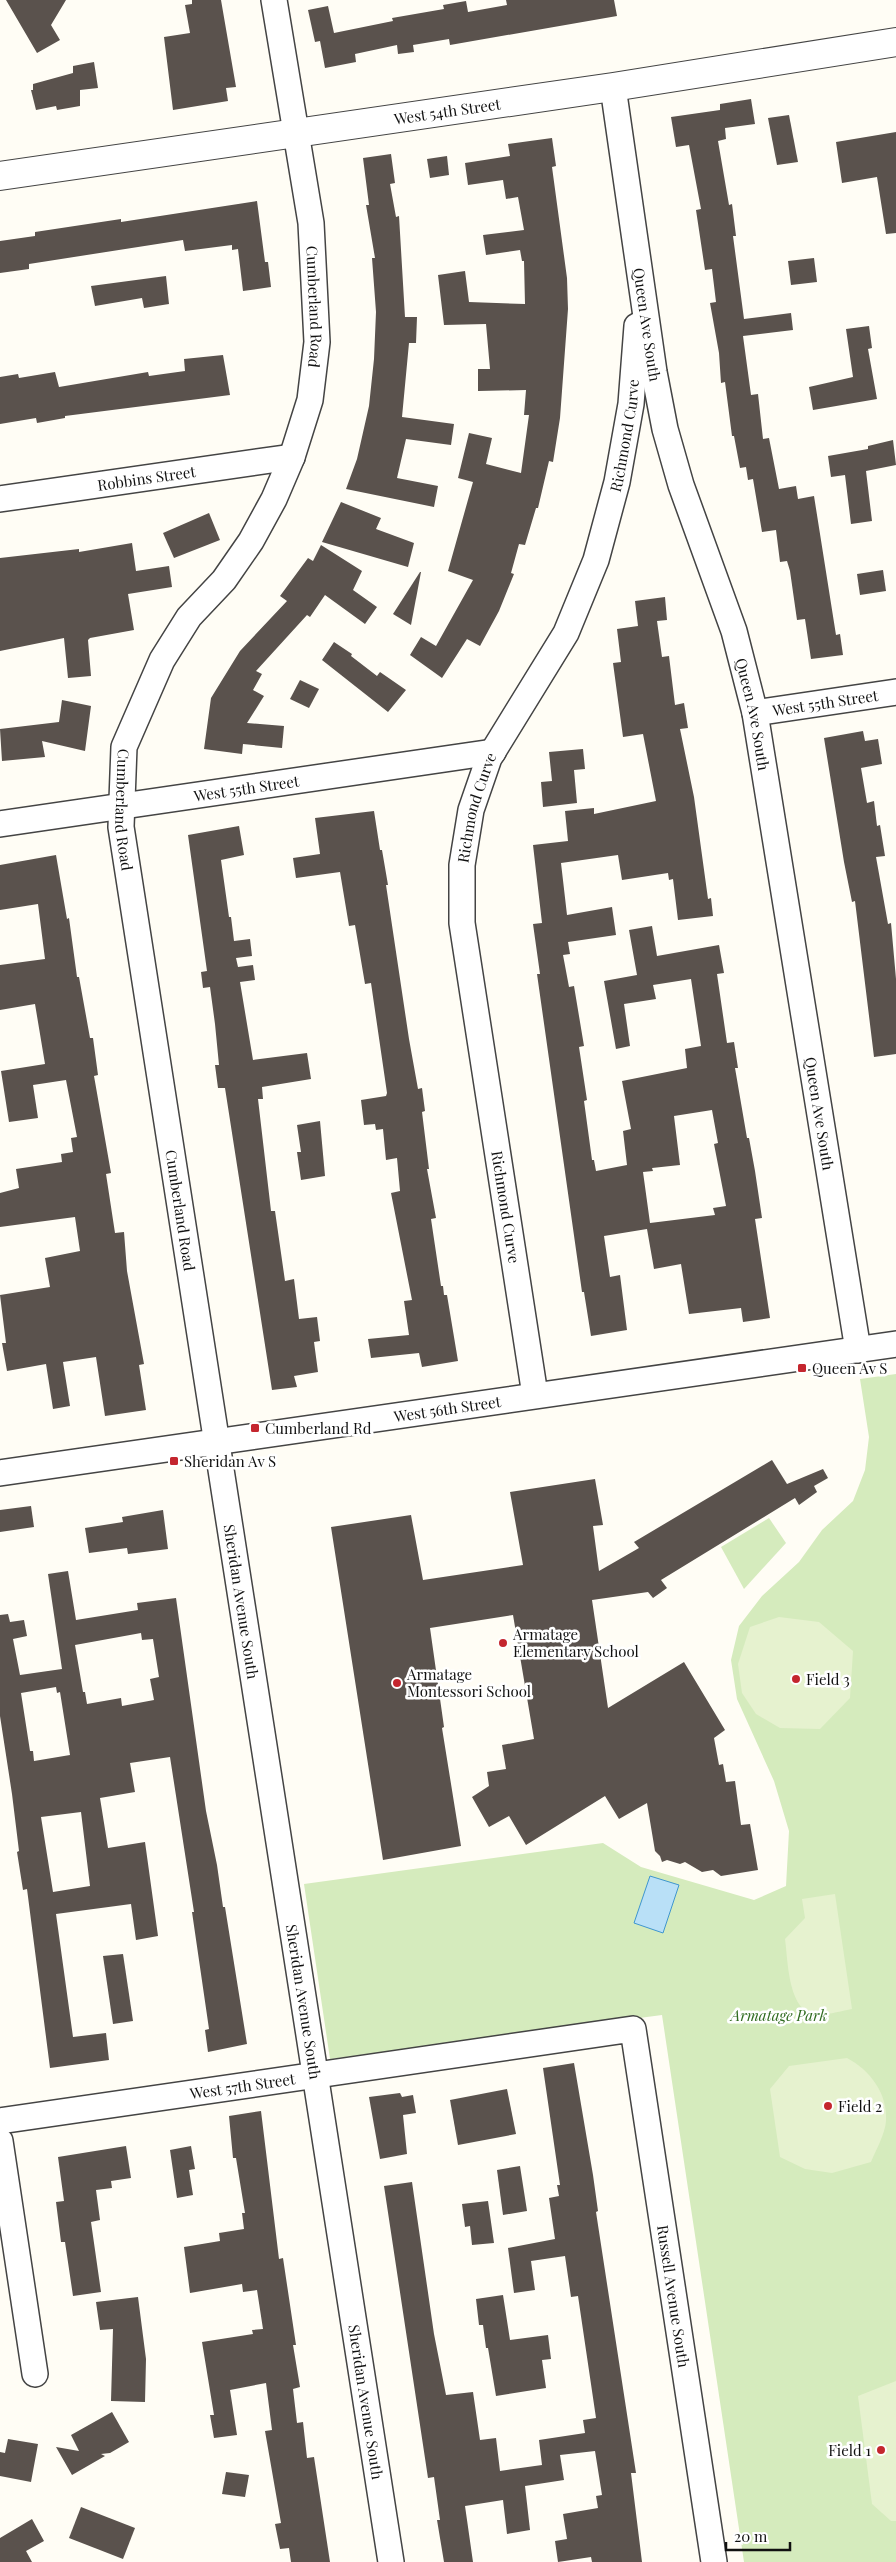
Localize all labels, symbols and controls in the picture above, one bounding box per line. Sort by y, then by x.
street label: West 54th Street [392,93,503,129]
street label: Cumberland Road [302,245,327,369]
street label: Queen Ave South [629,266,666,383]
street label: Richmond Curve [605,379,643,494]
street label: Robbins Street [96,461,198,495]
street label: Queen Ave South [731,656,774,772]
street label: West 55th Street [770,685,880,720]
street label: Cumberland Road [111,748,138,872]
street label: Richmond Curve [453,748,500,864]
street label: West 55th Street [191,770,301,806]
street label: Queen Ave South [801,1056,839,1172]
street label: Cumberland Road [161,1148,200,1272]
street label: Richmond Curve [487,1149,525,1265]
place label: Queen Av S [812,1358,887,1378]
marker: Queen Av S [796,1362,808,1374]
street label: West 56th Street [392,1391,503,1426]
place label: Cumberland Rd [265,1418,372,1438]
marker: Cumberland Rd [249,1422,261,1434]
place label: Sheridan Av S [184,1451,276,1471]
marker: Sheridan Av S [168,1455,180,1467]
street label: Sheridan Avenue South [220,1523,263,1681]
place label: Armatage Elementary School [512,1624,639,1661]
marker: Armatage Elementary School [497,1637,509,1649]
place label: Armatage Montessori School [406,1664,531,1701]
place label: Field 3 [806,1669,850,1689]
marker: Field 3 [790,1673,802,1685]
marker: Armatage Montessori School [391,1677,403,1689]
street label: Sheridan Avenue South [282,1923,326,2081]
park label: Armatage Park [729,2005,827,2025]
street label: West 57th Street [187,2068,297,2103]
place label: Field 2 [838,2096,882,2116]
marker: Field 2 [822,2100,834,2112]
street label: Russell Avenue South [653,2224,694,2369]
street label: Sheridan Avenue South [344,2323,388,2481]
place label: Field 1 [828,2440,871,2460]
marker: Field 1 [875,2444,887,2456]
scale bar [726,2520,790,2552]
text: 20 m [734,2526,768,2546]

